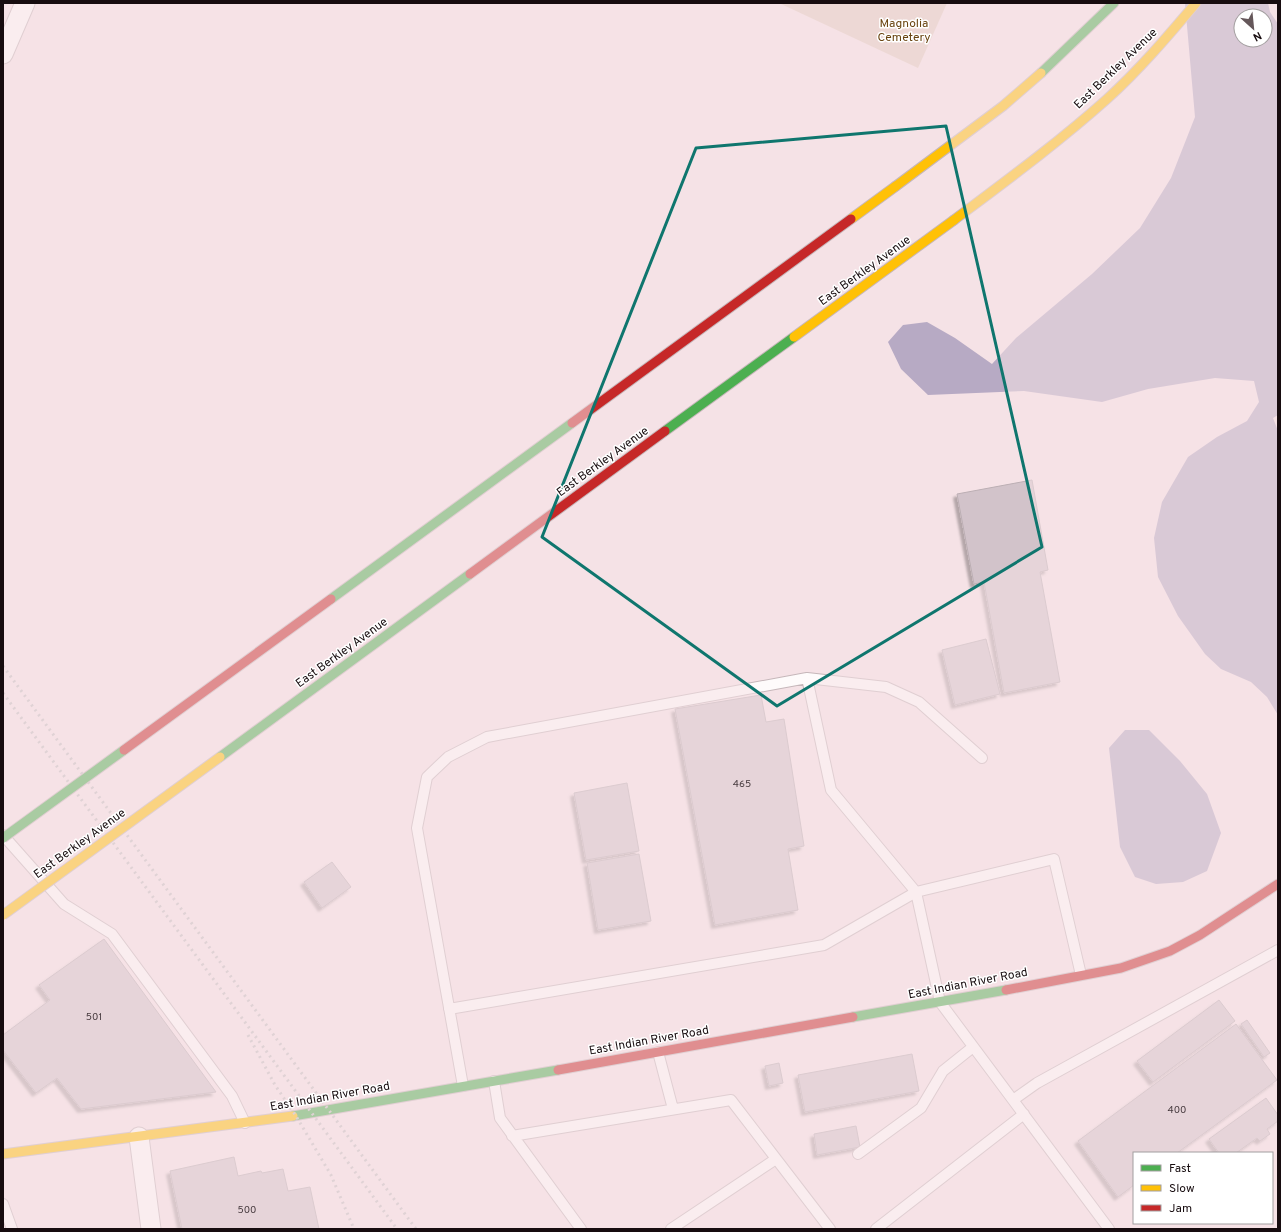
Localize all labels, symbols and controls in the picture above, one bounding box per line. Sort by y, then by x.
north arrow [1233,8,1273,48]
park label: Magnolia Cemetery [877,16,931,46]
street label: East Berkley Avenue [1071,25,1161,113]
text: N [1250,28,1264,44]
street label: East Berkley Avenue [816,232,914,310]
street label: East Berkley Avenue [554,423,652,501]
street label: East Berkley Avenue [293,614,391,692]
house number: 465 [733,778,751,791]
street label: East Berkley Avenue [31,805,129,883]
street label: East Indian River Road [907,965,1029,1003]
house number: 501 [86,1011,102,1024]
street label: East Indian River Road [588,1023,710,1059]
street label: East Indian River Road [269,1079,391,1115]
house number: 400 [1168,1104,1186,1117]
legend [1133,1152,1273,1224]
text: Fast [1169,1161,1191,1177]
text: Slow [1169,1181,1195,1197]
text: Jam [1169,1201,1192,1217]
house number: 500 [238,1204,256,1217]

